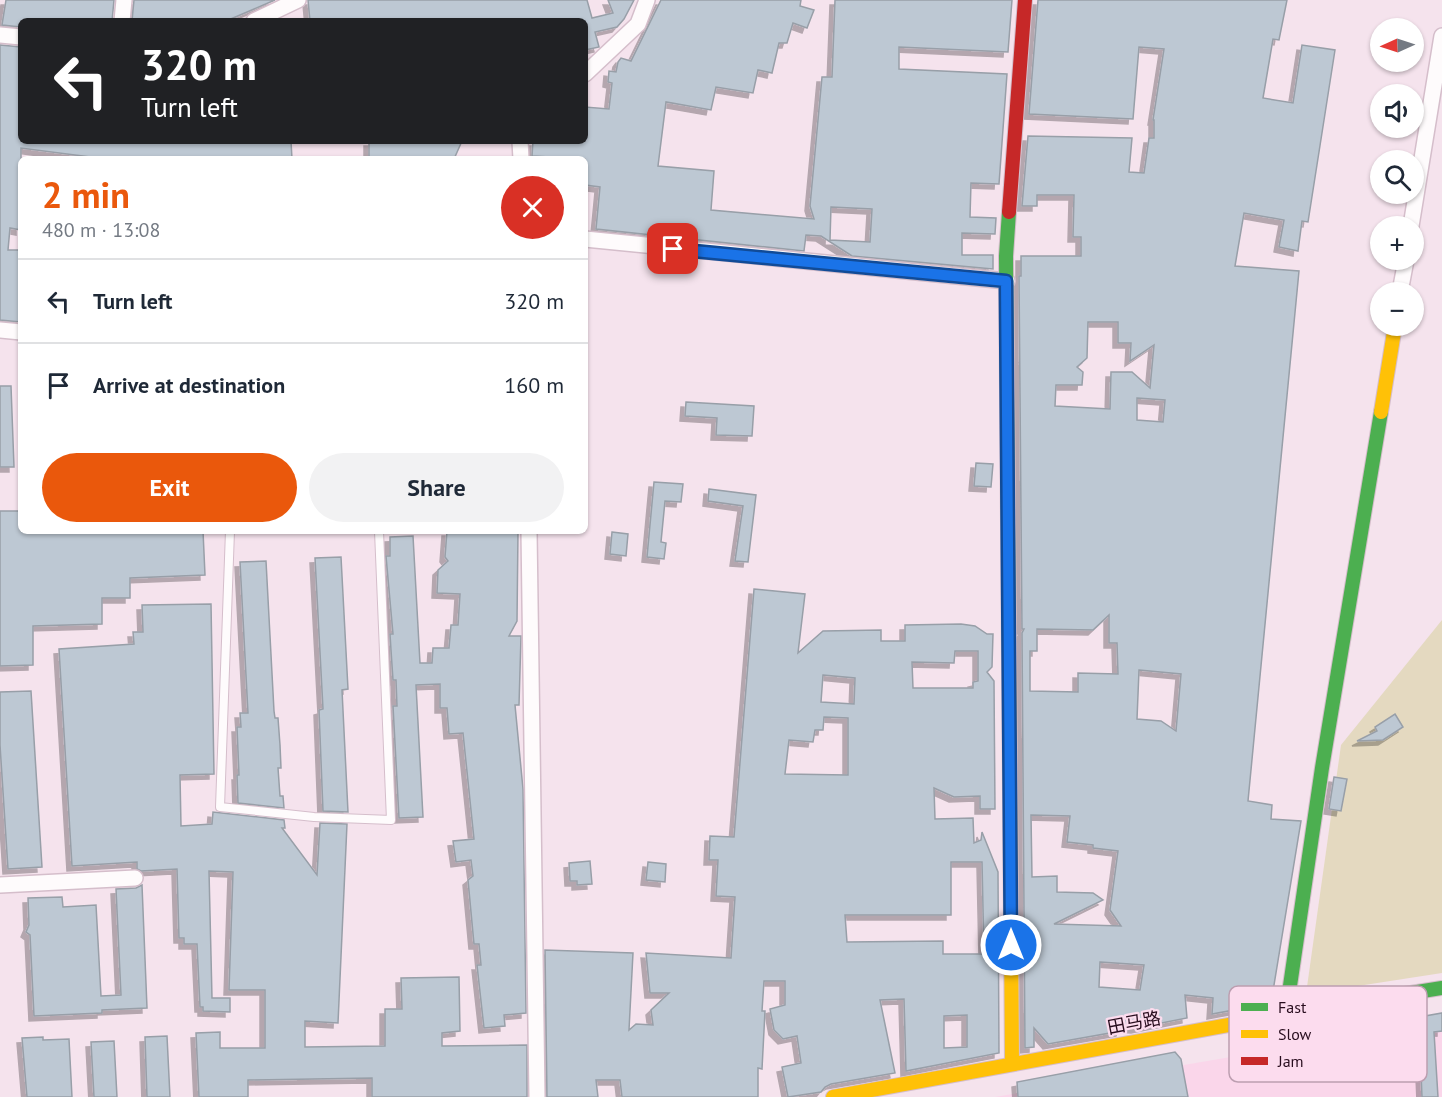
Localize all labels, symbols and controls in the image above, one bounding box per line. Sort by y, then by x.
north arrow [1370,18,1424,72]
map controls [1370,18,1424,336]
text: 320 m [141,37,257,92]
icon: left [42,42,120,120]
button: sound [1370,84,1424,138]
text: Turn left [141,90,238,124]
button: search [1370,150,1424,204]
text: 2 min [42,171,130,218]
button: close [501,176,564,239]
button: + [1370,216,1424,270]
text: 480 m · 13:08 [42,217,160,243]
pin [647,223,698,274]
icon: arrive [656,232,689,265]
button: − [1370,282,1424,336]
icon: left [42,285,75,318]
text: Turn left [93,287,173,315]
text: 320 m [504,287,564,315]
icon: arrive [42,369,75,402]
text: Arrive at destination [93,371,285,399]
text: 160 m [504,371,564,399]
button: Exit [42,453,297,522]
button: Share [309,453,564,522]
position arrow [979,913,1043,977]
legend [1229,986,1427,1082]
text: Fast [1278,997,1307,1017]
street label: 田马路 [1105,1006,1163,1039]
text: Slow [1278,1024,1312,1044]
text: Jam [1277,1051,1304,1071]

